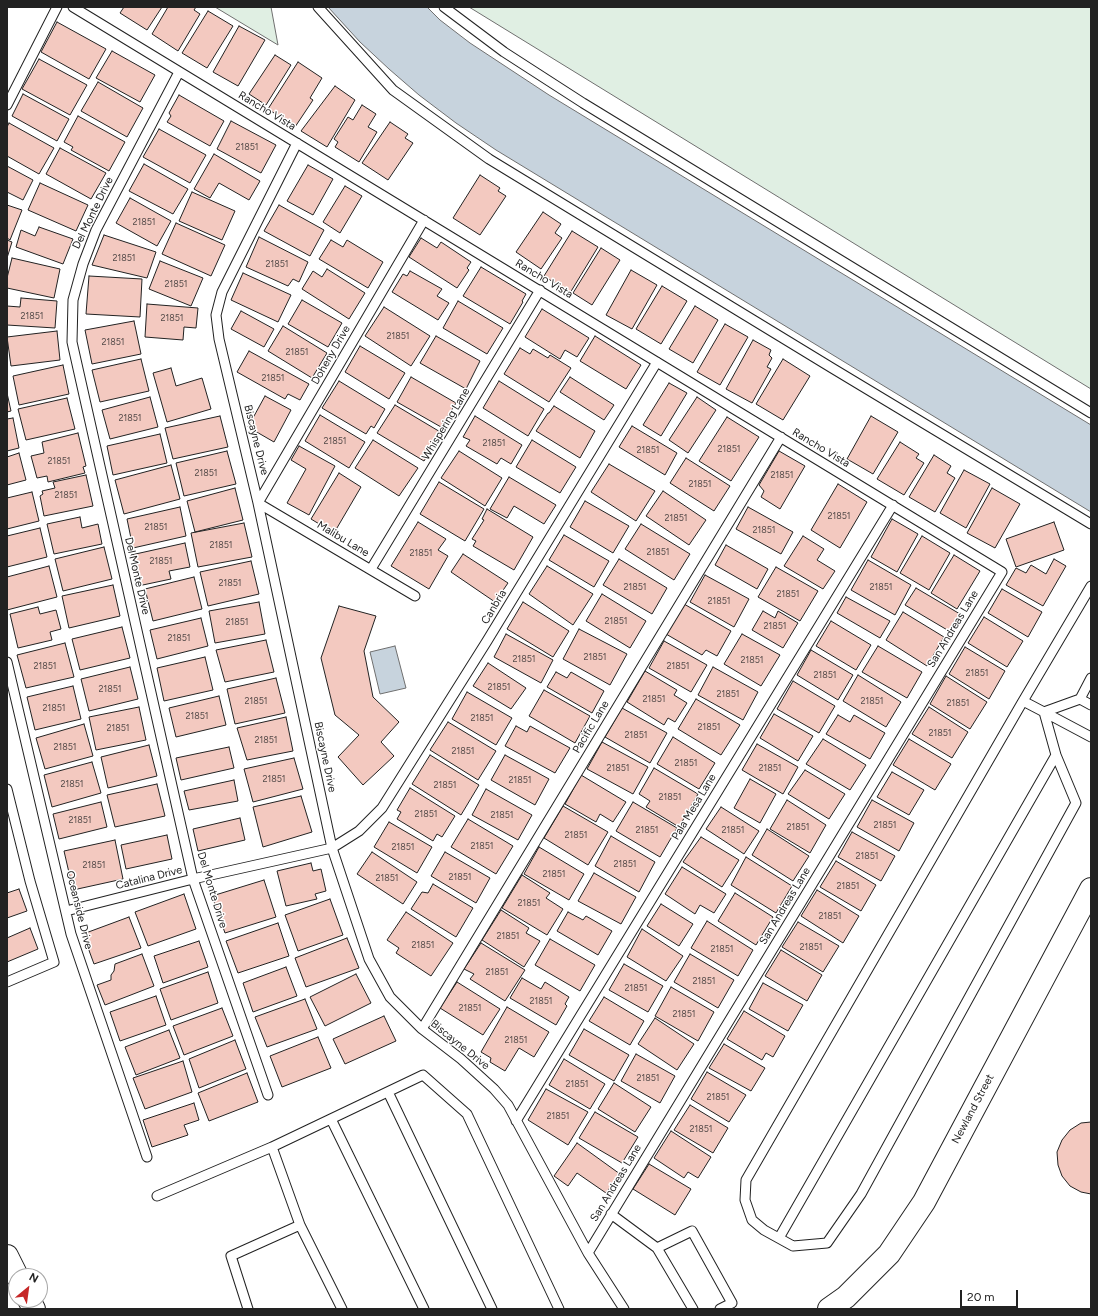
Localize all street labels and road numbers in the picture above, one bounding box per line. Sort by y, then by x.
street label: Rancho Vista [236,89,298,133]
street label: Del Monte Drive [70,175,116,251]
street label: Rancho Vista [513,257,575,301]
street label: Doheny Drive [309,323,353,387]
street label: Whispering Lane [419,385,473,463]
street label: Biscayne Drive [241,403,271,477]
street label: Rancho Vista [790,426,852,470]
street label: Malibu Lane [314,518,372,560]
street label: Del Monte Drive [122,536,152,616]
street label: Canbria [479,587,509,627]
street label: San Andreas Lane [925,588,981,670]
street label: Pacific Lane [570,698,612,756]
street label: Biscayne Drive [311,720,339,794]
street label: Pala Mesa Lane [669,772,719,842]
street label: Del Monte Drive [194,850,230,930]
street label: Catalina Drive [114,863,184,893]
street label: San Andreas Lane [757,865,813,947]
street label: Oceanside Drive [63,869,95,951]
street label: Biscayne Drive [428,1017,492,1073]
street label: Newland Street [949,1072,997,1146]
street label: San Andreas Lane [588,1142,644,1224]

